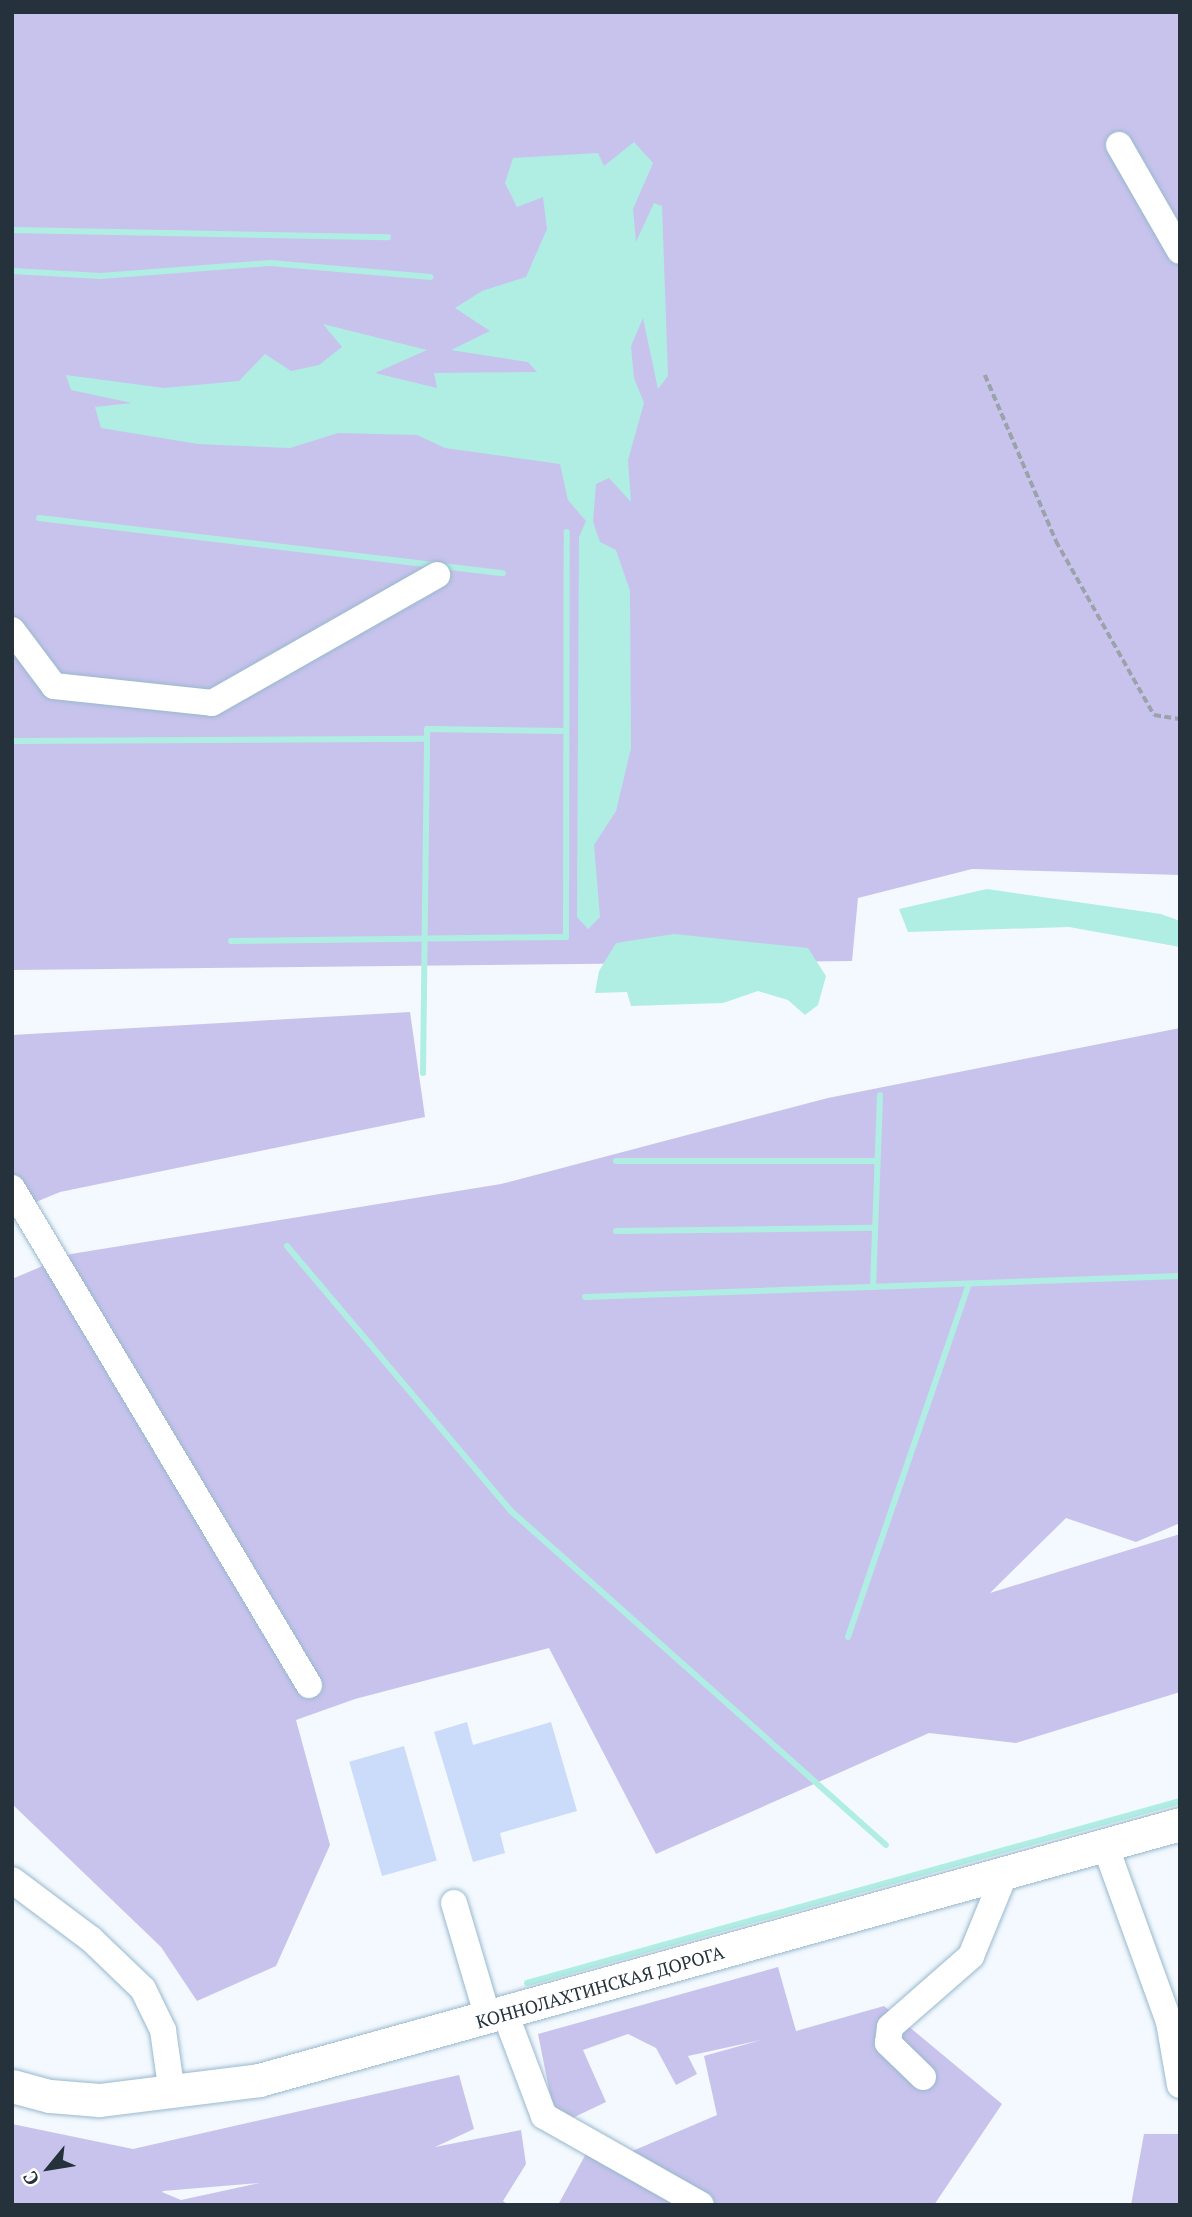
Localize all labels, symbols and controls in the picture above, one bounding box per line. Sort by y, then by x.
street label: КОННОЛАХТИНСКАЯ ДОРОГА [473,1941,727,2033]
north arrow [14,2133,84,2203]
text: С [16,2167,44,2190]

